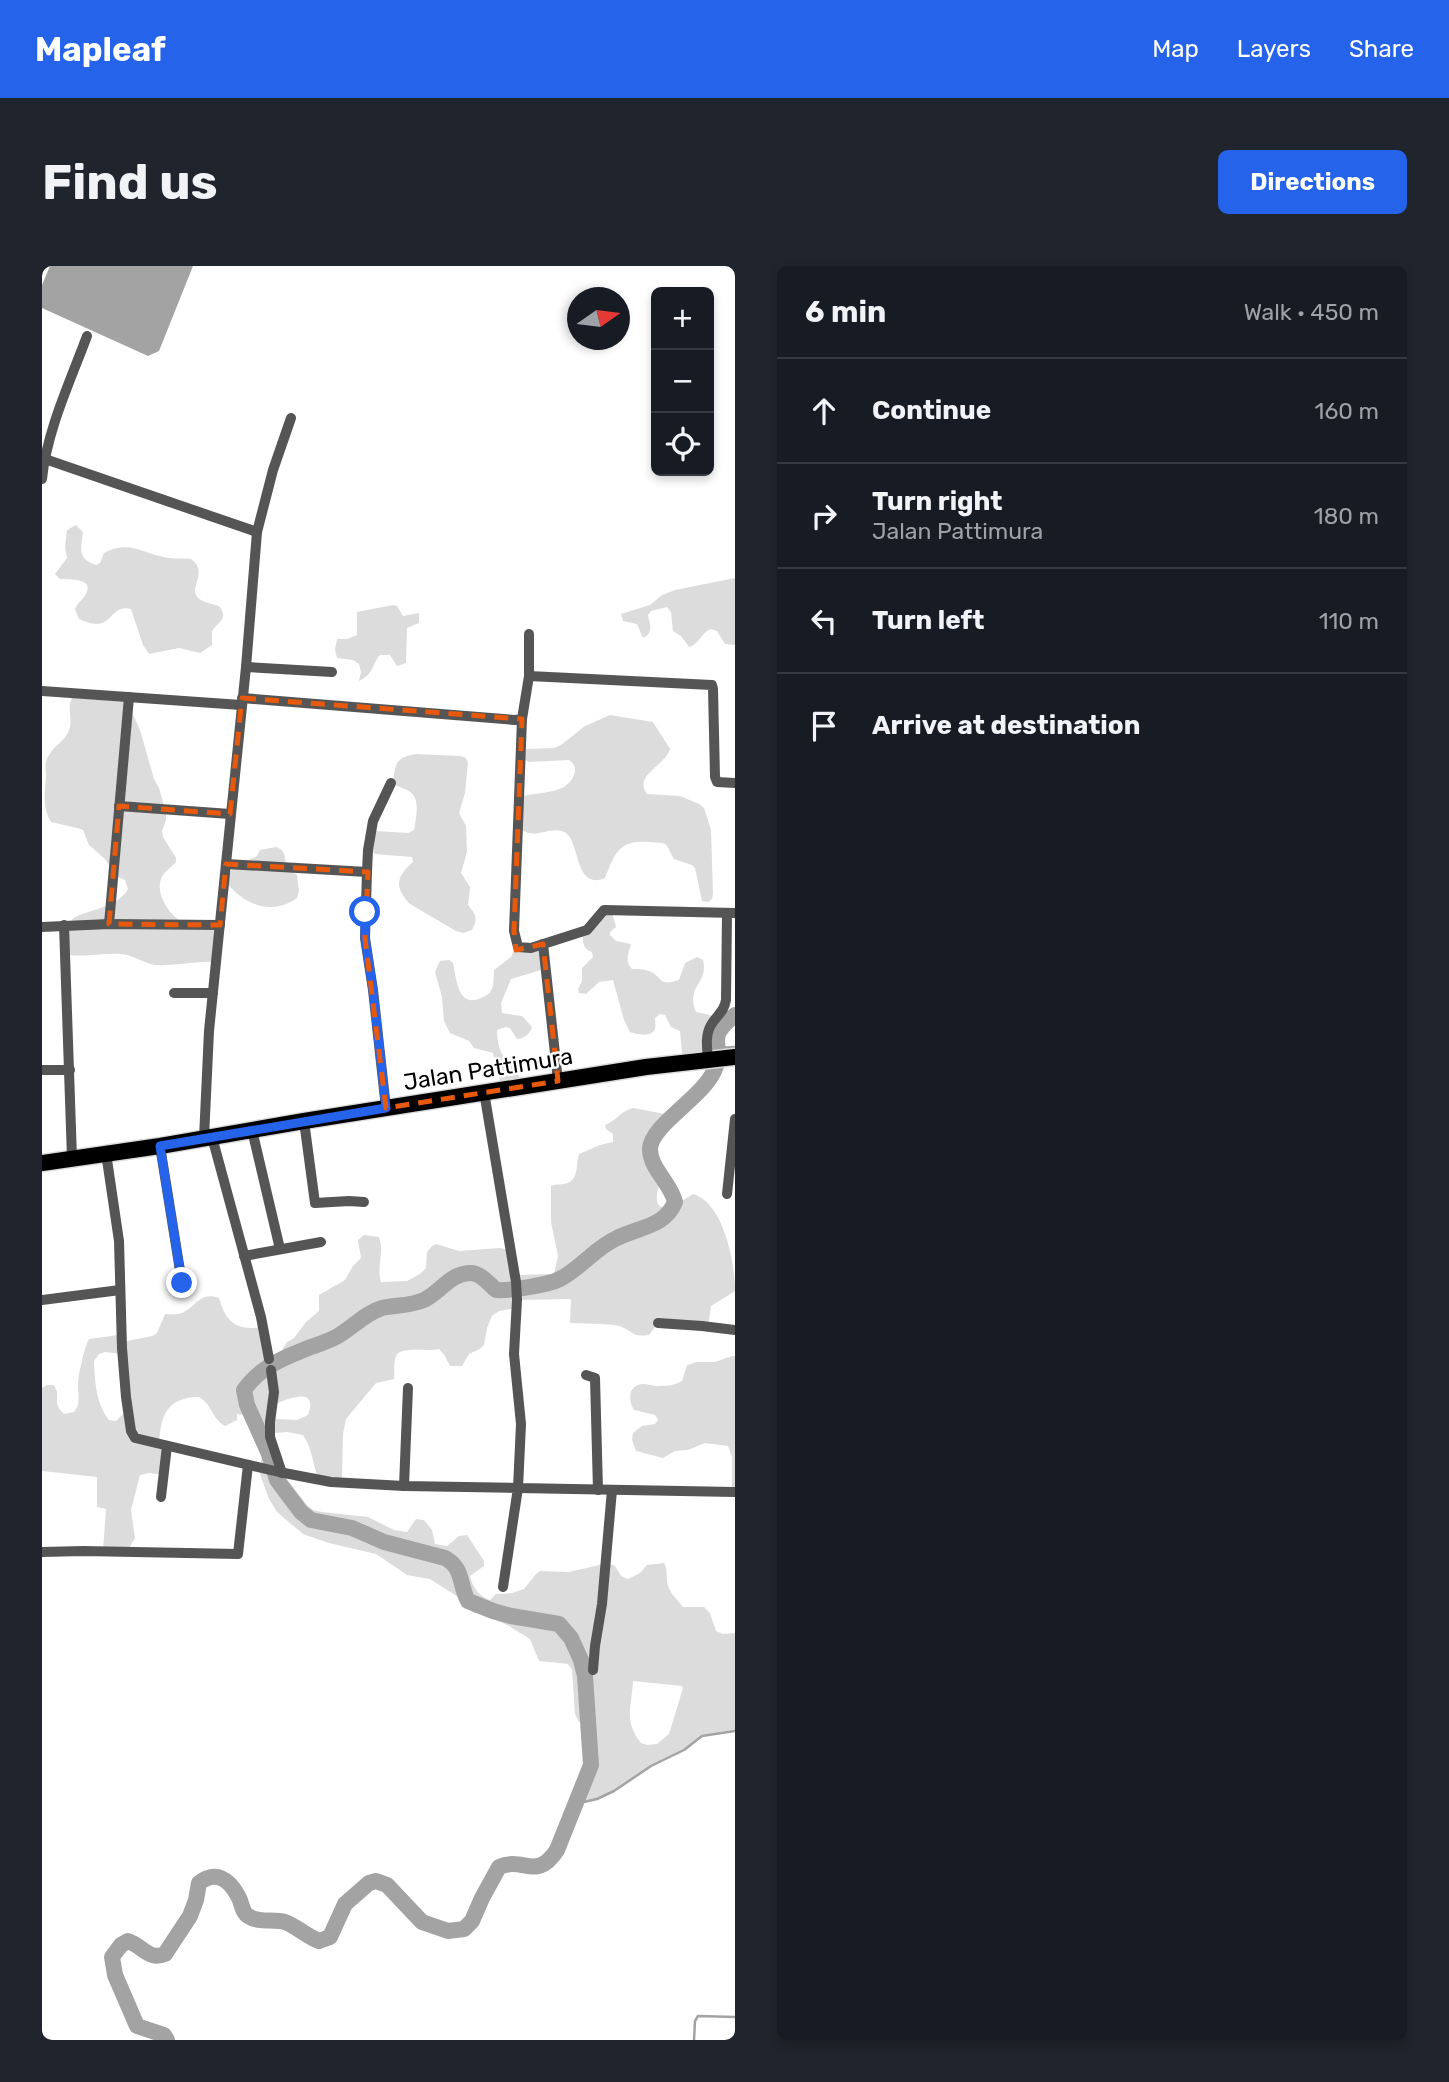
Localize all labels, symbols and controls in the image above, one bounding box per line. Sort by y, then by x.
text: Mapleaf [35,30,166,69]
text: Map [1152,35,1199,63]
text: Layers [1237,35,1311,63]
text: Share [1349,35,1414,63]
button: Directions [1218,150,1407,214]
text: Find us [42,153,218,211]
north arrow [567,287,630,350]
map controls [651,287,714,476]
button: + [651,287,714,350]
text: 6 min [805,294,886,330]
text: Walk · 450 m [1244,298,1379,326]
button: − [651,350,714,413]
icon: ahead [805,392,843,430]
text: Continue [872,395,991,426]
text: 160 m [1315,397,1379,425]
button: locate [651,413,714,476]
text: Turn right [872,486,1002,517]
icon: right [805,497,843,535]
text: 180 m [1314,502,1379,530]
text: Jalan Pattimura [872,517,1043,545]
icon: left [805,602,843,640]
text: Turn left [872,605,984,636]
text: 110 m [1319,607,1379,635]
icon: arrive [805,707,843,745]
text: Arrive at destination [872,710,1140,741]
route start [349,896,380,927]
street label: Jalan Pattimura [401,1042,575,1096]
route end [166,1267,197,1298]

